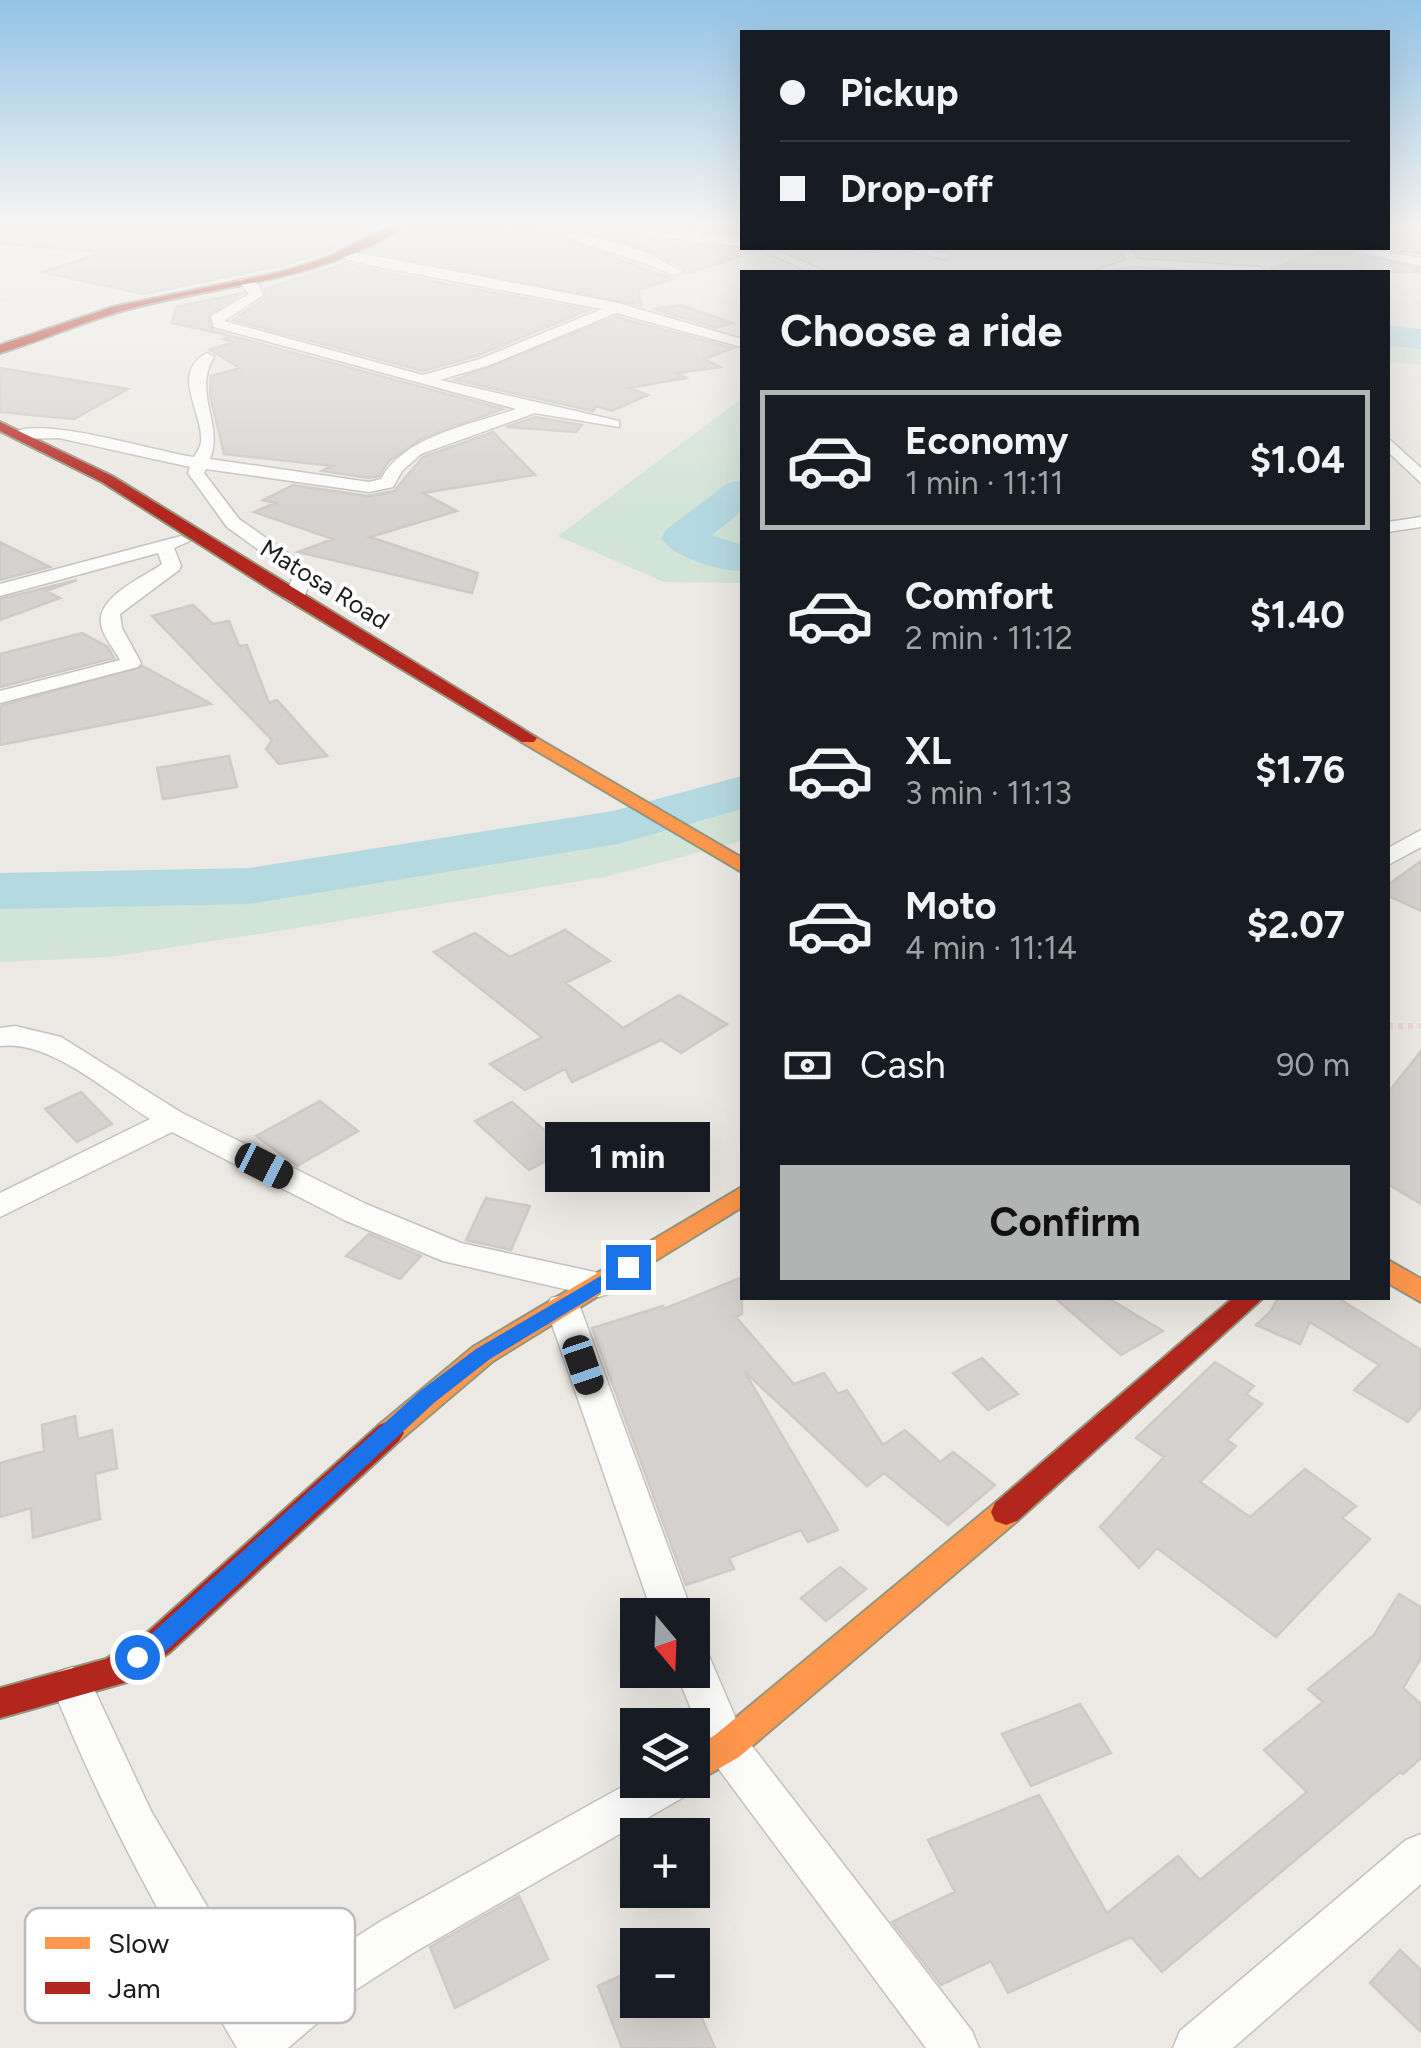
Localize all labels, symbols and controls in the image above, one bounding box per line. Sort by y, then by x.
text: Pickup [840,70,958,116]
text: Drop-off [840,166,993,212]
text: Choose a ride [780,303,1062,357]
icon: car [785,415,875,505]
text: Economy [905,418,1068,464]
text: $1.04 [1250,437,1345,483]
text: 1 min · 11:11 [905,464,1064,502]
street label: Matosa Road [255,533,395,635]
icon: car [785,570,875,660]
text: Comfort [905,573,1054,619]
text: $1.40 [1250,592,1345,638]
text: 2 min · 11:12 [905,619,1073,657]
icon: car [785,725,875,815]
text: XL [905,728,951,774]
text: $1.76 [1255,747,1345,793]
text: 3 min · 11:13 [905,774,1072,812]
icon: car [785,880,875,970]
text: Moto [905,883,997,929]
text: $2.07 [1247,902,1345,948]
text: 4 min · 11:14 [905,929,1077,967]
icon: cash [780,1038,835,1093]
text: Cash [860,1042,946,1088]
text: 90 m [1276,1046,1350,1084]
callout: 1 min [546,1122,710,1192]
text: 1 min [590,1138,665,1176]
car [230,1139,298,1193]
button: Confirm [780,1165,1350,1280]
route end [606,1245,651,1290]
car [559,1332,607,1398]
north arrow [620,1598,710,1688]
map controls [620,1598,710,2018]
route start [115,1635,160,1680]
button: layers [620,1708,710,1798]
button: + [620,1818,710,1908]
legend [25,1908,355,2023]
text: Slow [108,1926,169,1960]
button: − [620,1928,710,2018]
text: Jam [108,1971,161,2005]

